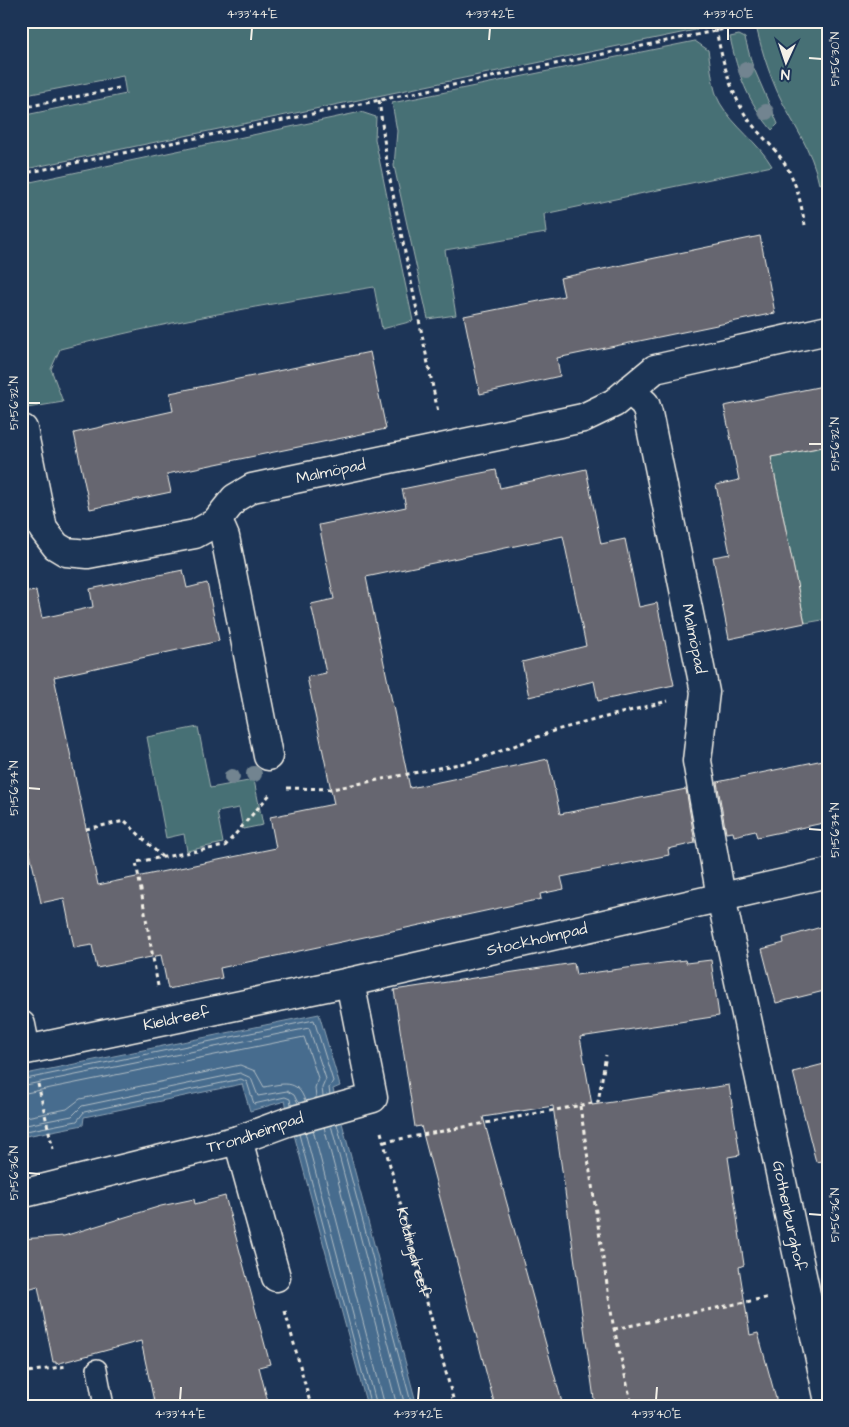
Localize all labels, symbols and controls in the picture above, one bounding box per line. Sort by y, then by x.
text: 4°33'44"E [226,6,278,23]
text: 4°33'42"E [465,6,515,23]
text: 4°33'40"E [703,6,753,23]
text: 51°56'30"N [827,31,844,86]
north arrow [762,38,812,88]
text: N [780,64,790,84]
text: 51°56'32"N [6,376,23,430]
text: 51°56'32"N [827,417,844,471]
street label: Malmöpad [294,453,368,489]
street label: Malmöpad [676,602,712,675]
text: 51°56'34"N [6,760,23,816]
text: 51°56'34"N [827,802,844,858]
street label: Stockholmpad [484,917,589,962]
street label: Kieldreef [141,1001,212,1036]
street label: Trondheimpad [204,1107,306,1158]
text: 51°56'36"N [6,1145,23,1200]
street label: Gothenburghof [767,1159,812,1273]
text: 51°56'36"N [827,1187,844,1242]
street label: Koldingdreef [391,1204,436,1299]
text: 4°33'44"E [154,1406,206,1423]
text: 4°33'42"E [393,1406,443,1423]
text: 4°33'40"E [631,1406,681,1423]

